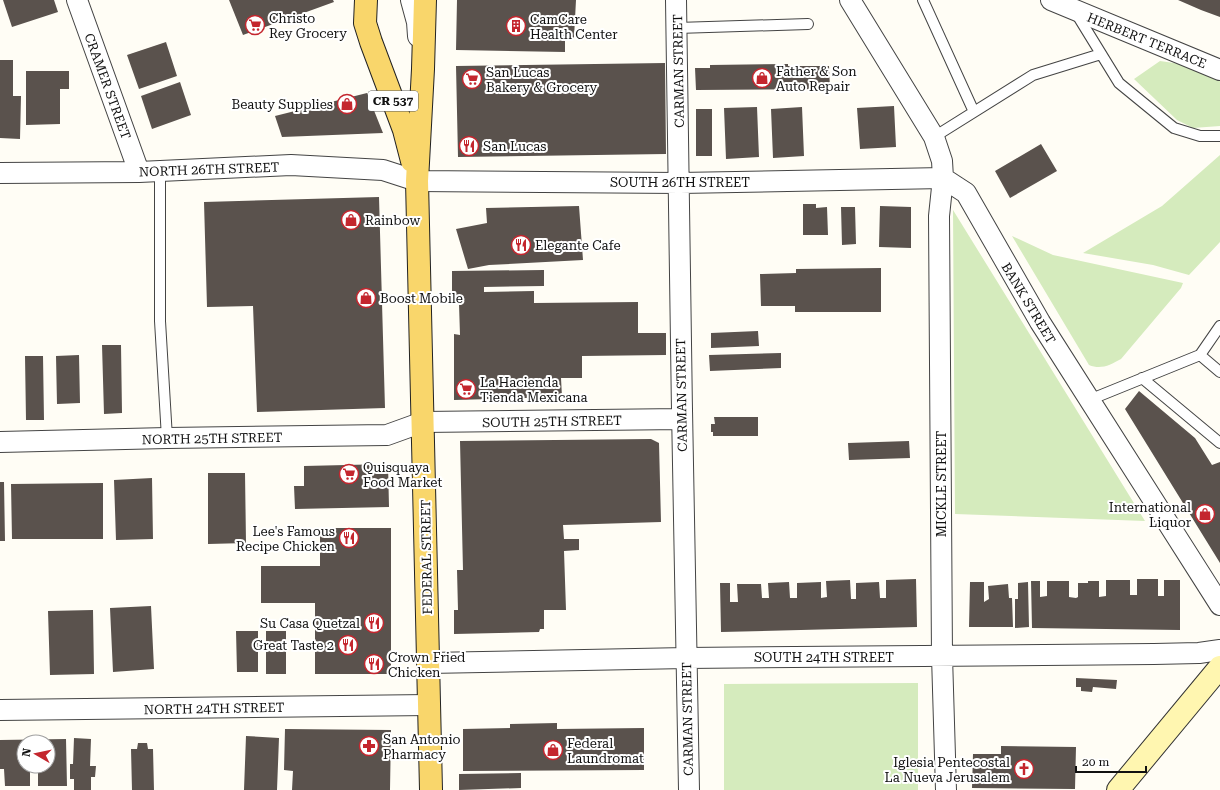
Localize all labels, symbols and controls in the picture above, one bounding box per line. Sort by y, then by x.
street label: HERBERT TERRACE [1085,10,1209,71]
place label: Christo Rey Grocery [269,11,347,41]
place label: CamCare Health Center [530,12,618,42]
supermarket icon: Christo Rey Grocery [244,14,266,36]
street label: CARMAN STREET [670,14,687,128]
building icon: CamCare Health Center [505,15,527,37]
street label: CRAMER STREET [81,31,134,141]
place label: Father & Son Auto Repair [776,64,857,94]
place label: San Lucas Bakery & Grocery [486,65,598,95]
shop icon: Father & Son Auto Repair [751,67,773,89]
supermarket icon: San Lucas Bakery & Grocery [461,68,483,90]
road number: CR 537 [368,91,418,111]
shop icon: Beauty Supplies [336,93,358,115]
place label: Beauty Supplies [231,97,333,112]
restaurant icon: San Lucas [458,135,480,157]
place label: San Lucas [483,139,547,154]
street label: NORTH 26TH STREET [139,160,280,179]
street label: SOUTH 26TH STREET [610,175,750,190]
shop icon: Rainbow [340,209,362,231]
place label: Rainbow [365,213,420,228]
restaurant icon: Elegante Cafe [510,234,532,256]
place label: Elegante Cafe [535,238,621,253]
street label: BANK STREET [999,260,1059,347]
shop icon: Boost Mobile [355,287,377,309]
place label: Boost Mobile [380,291,463,306]
street label: CARMAN STREET [673,338,690,452]
place label: La Hacienda Tienda Mexicana [480,375,588,405]
supermarket icon: La Hacienda Tienda Mexicana [455,378,477,400]
street label: SOUTH 25TH STREET [482,413,622,430]
street label: NORTH 25TH STREET [142,430,283,447]
street label: MICKLE STREET [934,430,949,537]
place label: Quisquaya Food Market [363,460,442,490]
supermarket icon: Quisquaya Food Market [338,463,360,485]
street label: FEDERAL STREET [418,499,435,615]
place label: International Liquor [1109,500,1192,530]
shop icon: International Liquor [1194,503,1216,525]
place label: Lee's Famous Recipe Chicken [236,524,336,554]
restaurant icon: Lee's Famous Recipe Chicken [338,527,360,549]
restaurant icon: Su Casa Quetzal [363,612,385,634]
place label: Su Casa Quetzal [260,616,360,631]
restaurant icon: Great Taste 2 [337,634,359,656]
place label: Great Taste 2 [253,638,334,653]
place label: Crown Fried Chicken [388,650,466,680]
street label: SOUTH 24TH STREET [754,650,894,665]
restaurant icon: Crown Fried Chicken [363,653,385,675]
street label: CARMAN STREET [679,662,696,776]
street label: NORTH 24TH STREET [144,700,285,717]
place label: San Antonio Pharmacy [383,732,461,762]
north arrow [16,734,56,774]
pharmacy icon: San Antonio Pharmacy [358,735,380,757]
place label: Federal Laundromat [567,736,644,766]
shop icon: Federal Laundromat [542,739,564,761]
text: N [20,747,34,758]
scale bar [1076,748,1146,774]
place label: Iglesia Pentecostal La Nueva Jerusalem [885,755,1010,785]
text: 20 m [1082,755,1109,769]
church icon: Iglesia Pentecostal La Nueva Jerusalem [1013,758,1035,780]

